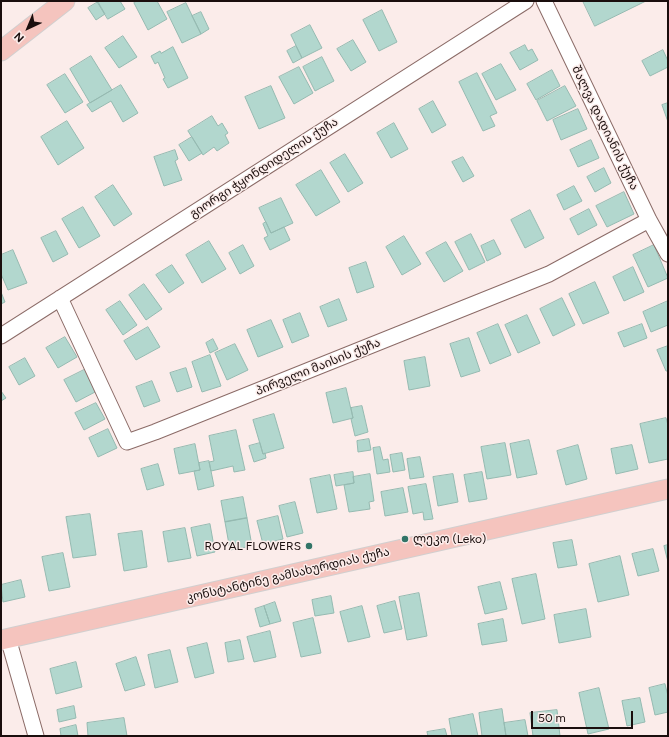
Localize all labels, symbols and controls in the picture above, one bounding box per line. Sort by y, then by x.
north arrow [8,8,48,48]
text: N [12,29,27,45]
street label: შალვა დადიანის ქუჩა [569,63,641,193]
street label: გიორგი ჭყონდიდელის ქუჩა [187,115,341,221]
street label: პირველი მაისის ქუჩა [253,335,383,399]
place label: ლეკო (Leko) [413,532,486,546]
marker: ლეკო (Leko) [400,534,410,544]
place label: ROYAL FLOWERS [204,539,301,553]
marker: ROYAL FLOWERS [304,541,314,551]
street label: კონსტანტინე გამსახურდიას ქუჩა [185,545,391,605]
scale bar [533,703,635,729]
text: 50 m [538,711,566,725]

